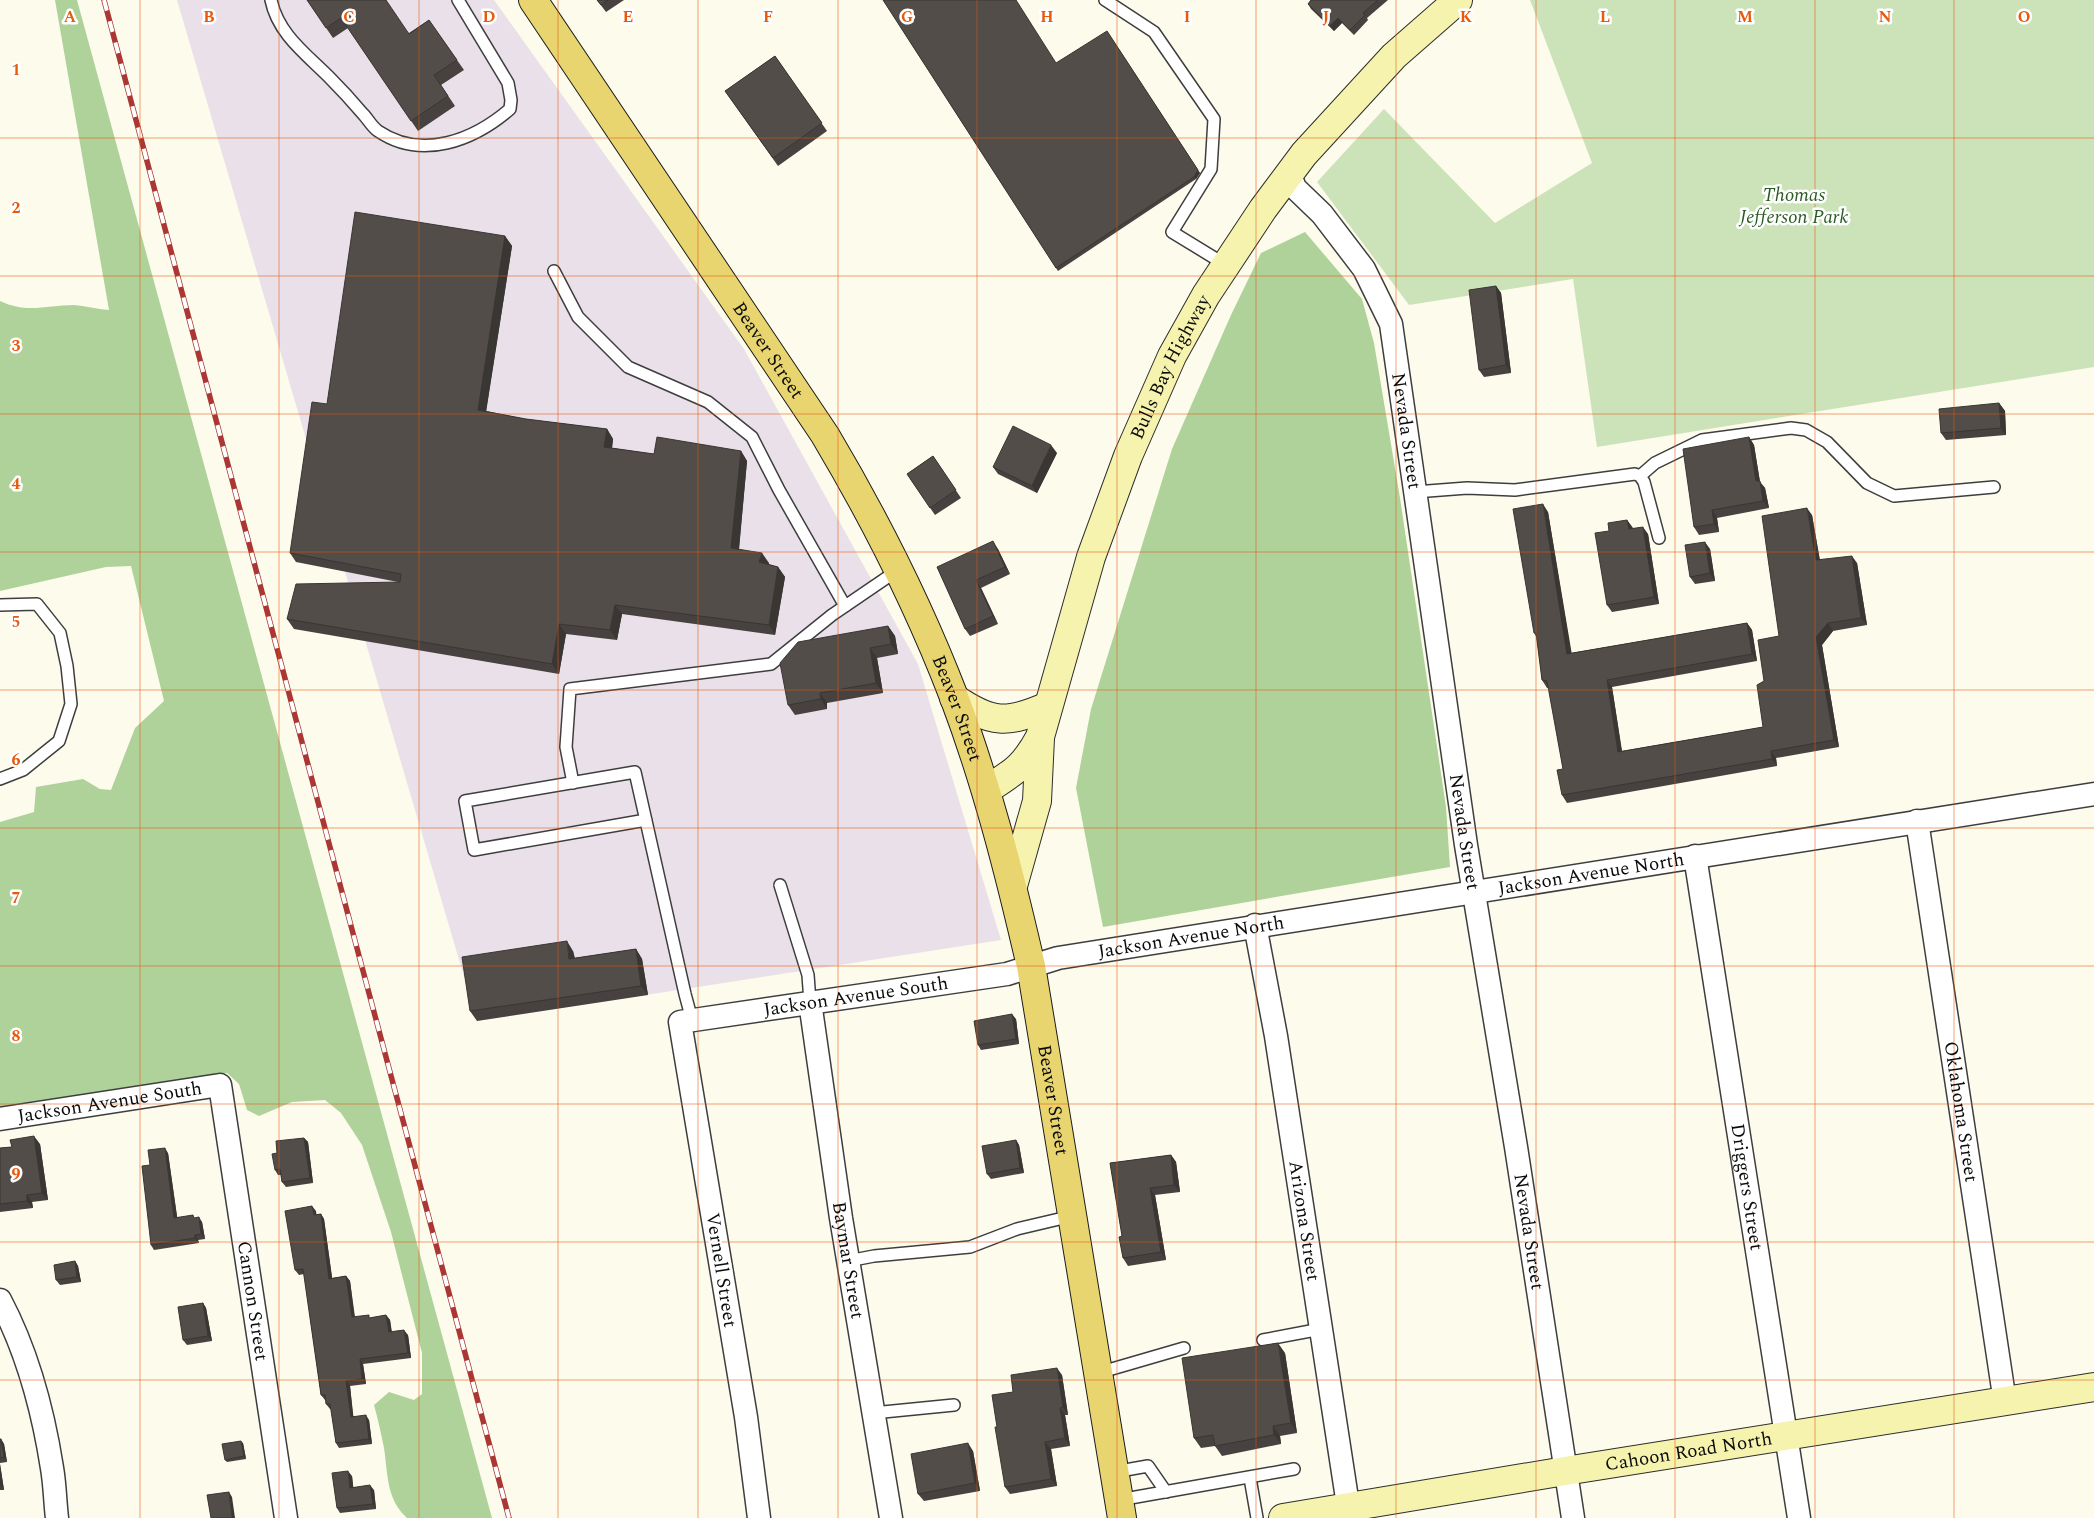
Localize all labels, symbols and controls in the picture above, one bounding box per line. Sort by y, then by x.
text: A [64,5,77,29]
text: B [203,5,215,29]
text: C [343,5,355,29]
text: D [483,5,496,29]
text: E [623,5,633,29]
text: F [763,5,773,29]
text: G [901,5,913,29]
text: H [1040,5,1054,29]
text: I [1184,5,1190,29]
text: J [1323,5,1330,29]
text: K [1460,5,1473,29]
text: L [1600,5,1610,29]
text: M [1737,5,1753,29]
text: N [1878,5,1892,29]
text: O [2018,5,2030,29]
text: 1 [12,58,20,82]
park label: Thomas Jefferson Park [1738,181,1848,232]
text: 2 [12,196,21,220]
street label: Bulls Bay Highway [1123,289,1218,444]
street label: Beaver Street [725,296,812,405]
text: 3 [12,334,21,358]
street label: Nevada Street [1384,371,1429,491]
text: 4 [12,472,21,496]
text: 5 [12,610,20,634]
street label: Beaver Street [924,650,990,766]
text: 6 [12,748,21,772]
street label: Nevada Street [1441,772,1488,892]
street label: Jackson Avenue North [1496,845,1686,903]
text: 7 [12,886,21,910]
street label: Jackson Avenue North [1096,908,1286,966]
street label: Jackson Avenue South [761,968,950,1024]
text: 8 [12,1024,21,1048]
street label: Oklahoma Street [1936,1039,1986,1184]
street label: Beaver Street [1030,1042,1077,1158]
street label: Jackson Avenue South [15,1073,204,1131]
street label: Driggers Street [1723,1121,1771,1253]
street label: Arizona Street [1281,1158,1328,1284]
text: 9 [12,1162,21,1186]
street label: Nevada Street [1506,1171,1552,1292]
street label: Baymar Street [824,1200,872,1321]
street label: Vernell Street [698,1210,744,1330]
street label: Cannon Street [229,1239,276,1363]
street label: Cahoon Road North [1603,1424,1774,1479]

